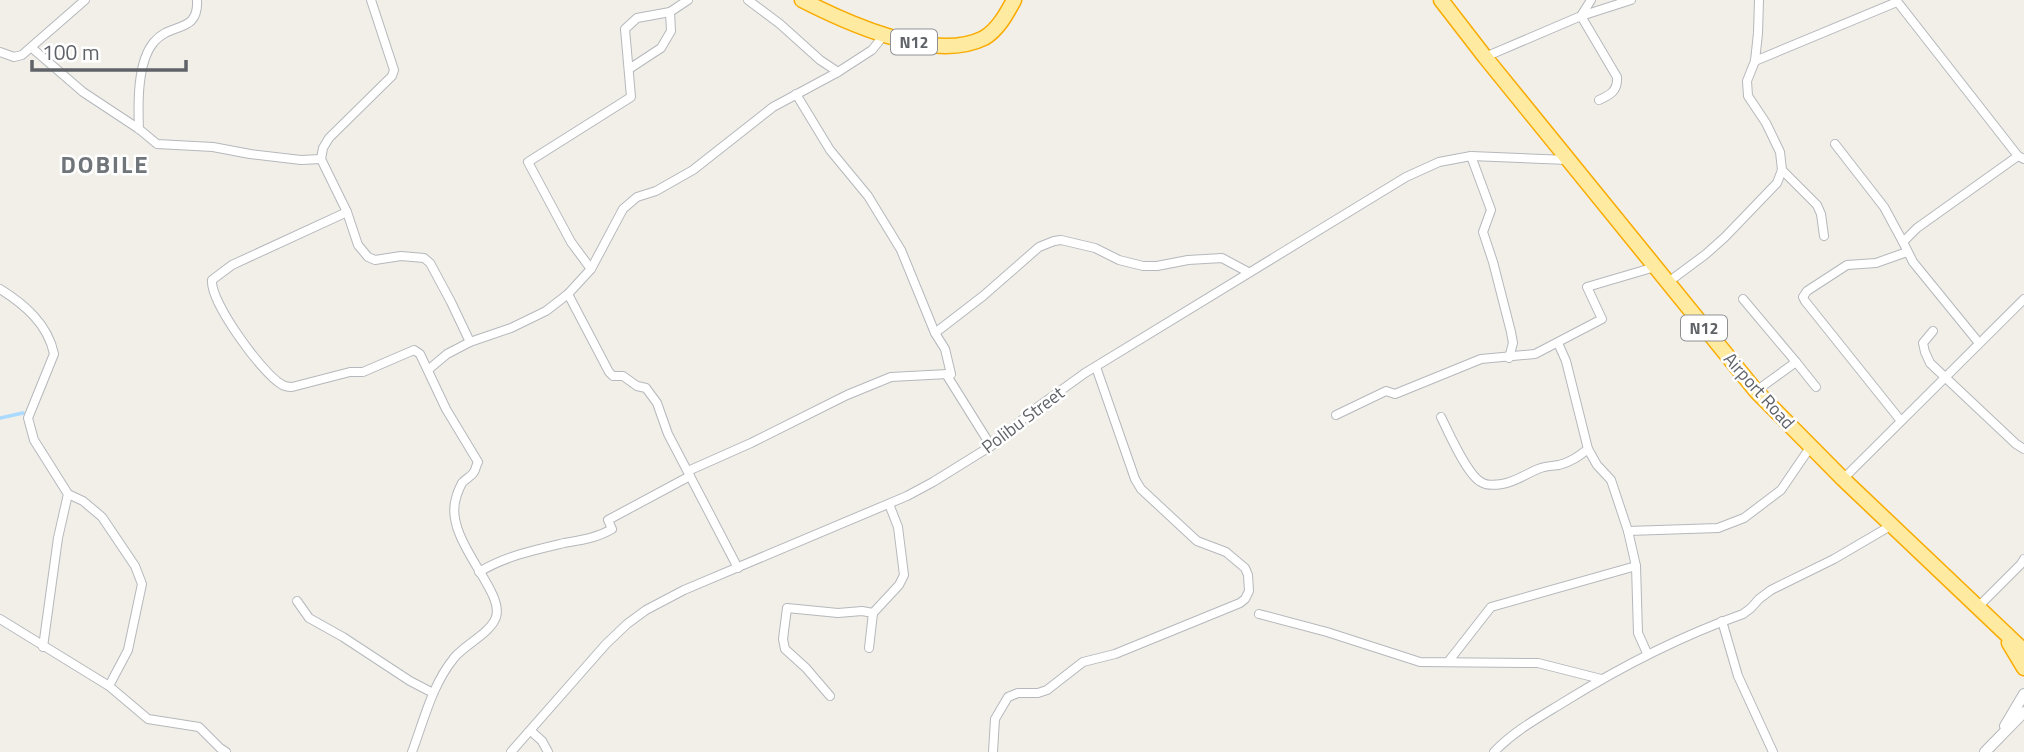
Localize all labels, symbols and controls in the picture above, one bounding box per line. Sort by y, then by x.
scale bar [32,28,186,72]
road number: N12 [891,30,937,54]
text: 100 m [42,36,99,68]
district label: DOBILE [60,146,150,182]
road number: N12 [1681,316,1727,340]
street label: Airport Road [1717,346,1801,435]
street label: Polibu Street [976,379,1070,460]

